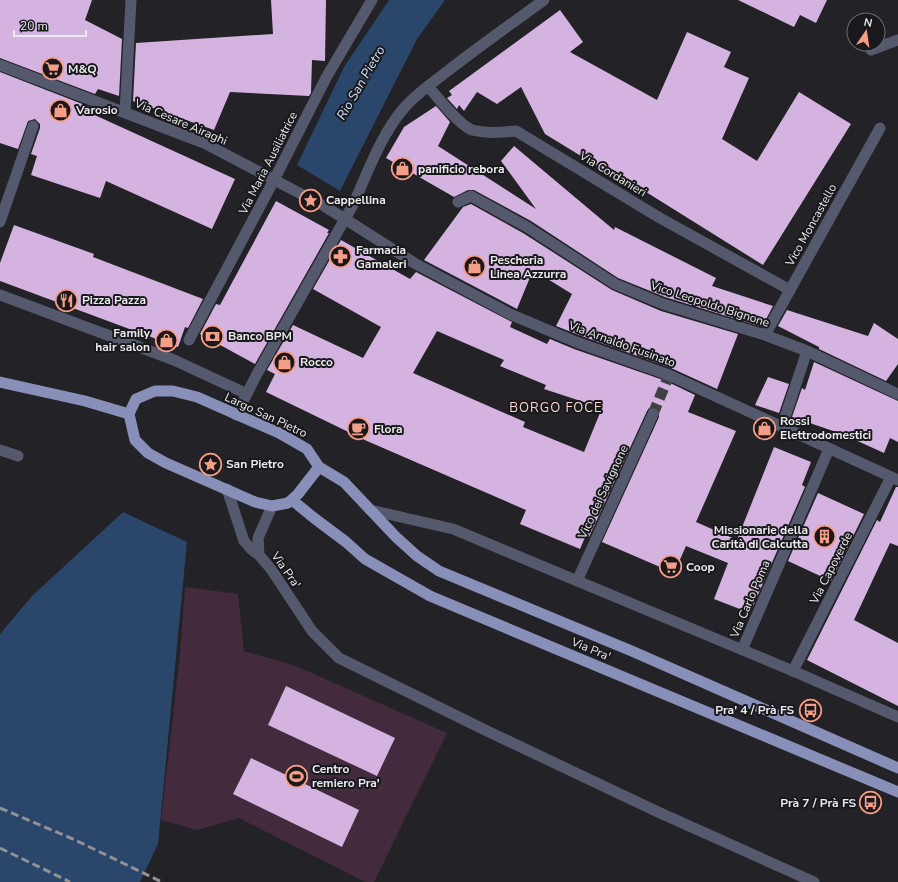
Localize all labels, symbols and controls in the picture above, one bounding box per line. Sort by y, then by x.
scale bar [14,12,86,38]
north arrow [846,12,886,52]
text: N [862,15,874,31]
text: 20 m [20,18,48,34]
water label: Rio San Pietro [333,43,389,123]
supermarket icon: M&Q [39,56,65,82]
place label: M&Q [68,61,97,77]
street label: Via Cesare Airaghi [131,95,230,149]
shop icon: Varosio [47,97,73,123]
place label: Varosio [75,102,118,118]
street label: Via Maria Ausiliatrice [235,109,301,218]
street label: Via Cordanieri [576,147,649,200]
shop icon: panificio rebora [389,156,415,182]
place label: panificio rebora [418,161,505,177]
street label: Vico Moncastello [781,181,840,270]
place icon: Cappellina [298,187,324,213]
place label: Cappellina [326,192,386,208]
place label: Farmacia Gamaleri [356,242,407,272]
pharmacy icon: Farmacia Gamaleri [327,244,353,270]
place label: Pescheria Linea Azzurra [490,252,566,282]
shop icon: Pescheria Linea Azzurra [461,254,487,280]
street label: Vico Leopoldo Bignone [647,277,772,331]
restaurant icon: Pizza Pazza [53,287,79,313]
place label: Pizza Pazza [82,292,146,308]
street label: Via Arnaldo Fusinato [565,317,678,371]
bank icon: Banco BPM [200,323,226,349]
place label: Family hair salon [95,325,151,355]
shop icon: Family hair salon [153,327,179,353]
place label: Banco BPM [228,328,292,344]
shop icon: Rocco [271,349,297,375]
place label: Rocco [300,354,333,370]
street label: Largo San Pietro [222,389,310,441]
district label: BORGO FOCE [509,399,603,417]
place label: Rossi Elettrodomestici [780,413,871,443]
shop icon: Rossi Elettrodomestici [752,415,778,441]
cafe icon: Flora [345,416,371,442]
place label: Flora [374,421,403,437]
street label: Vico dei Savignone [574,442,632,542]
place icon: San Pietro [198,451,224,477]
place label: San Pietro [226,456,284,472]
place label: Missionarie della Carità di Calcutta [712,522,808,552]
building icon: Missionarie della Carità di Calcutta [811,524,837,550]
street label: Via Capoverde [806,529,856,607]
street label: Via Pra' [267,548,304,591]
supermarket icon: Coop [657,554,683,580]
street label: Via Carlo Poma [726,558,774,641]
place label: Coop [686,559,715,575]
street label: Via Pra' [568,633,613,664]
bus stop icon: Pra' 4 / Prà FS [797,697,823,723]
place label: Pra' 4 / Prà FS [715,702,794,718]
place label: Centro remiero Pra' [312,761,380,791]
sports icon: Centro remiero Pra' [283,763,309,789]
bus stop icon: Prà 7 / Prà FS [858,790,884,816]
place label: Prà 7 / Prà FS [780,795,856,811]

